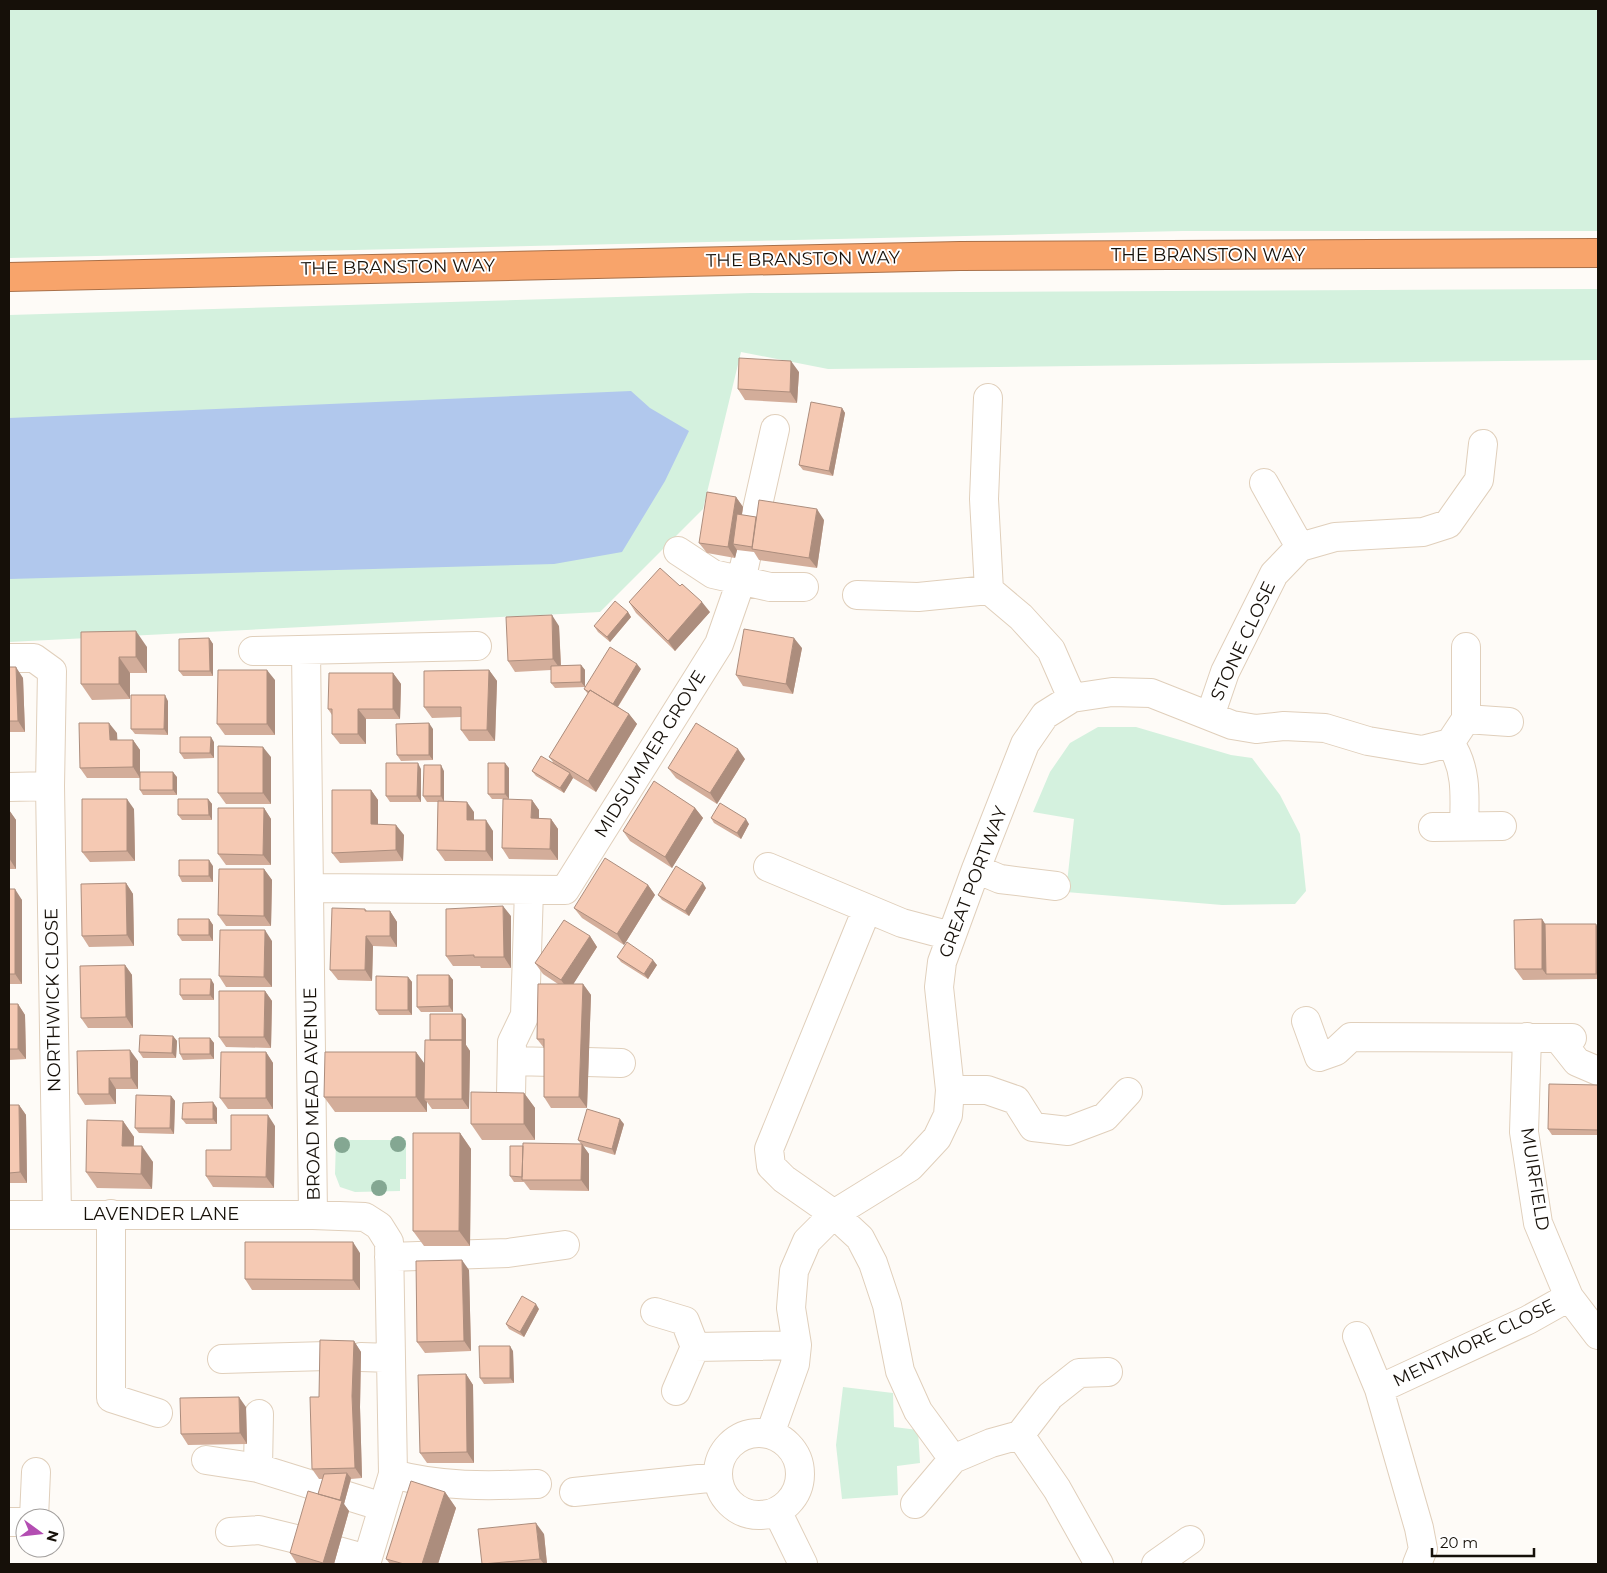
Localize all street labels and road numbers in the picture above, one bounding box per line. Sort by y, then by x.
street label: THE BRANSTON WAY [1111,244,1306,266]
street label: THE BRANSTON WAY [706,246,901,272]
street label: THE BRANSTON WAY [301,254,496,280]
street label: STONE CLOSE [1206,578,1280,704]
street label: MIDSUMMER GROVE [590,666,710,842]
street label: GREAT PORTWAY [934,803,1012,961]
street label: NORTHWICK CLOSE [40,908,66,1092]
street label: BROAD MEAD AVENUE [299,987,325,1201]
street label: MUIRFIELD [1516,1126,1554,1232]
street label: LAVENDER LANE [83,1203,239,1225]
street label: MENTMORE CLOSE [1389,1294,1559,1392]

